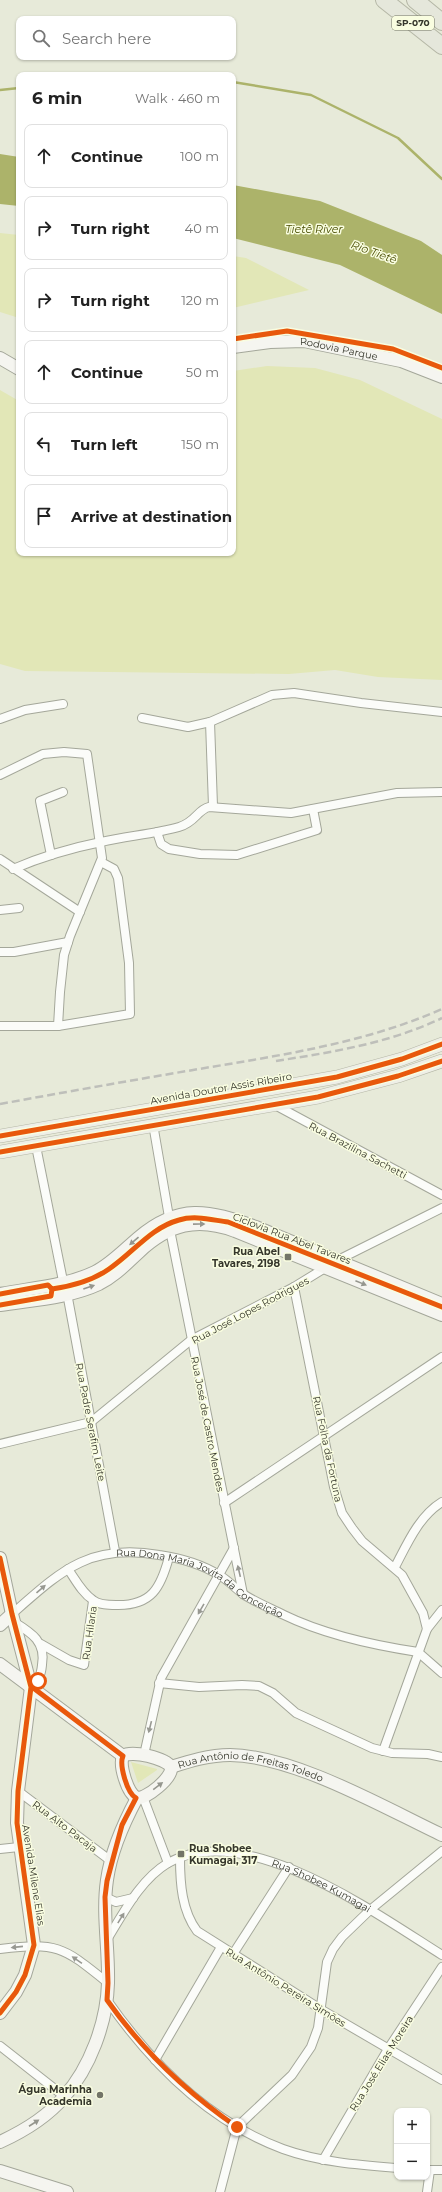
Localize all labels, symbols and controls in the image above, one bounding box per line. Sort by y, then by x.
search box [16,16,236,60]
road number: SP-070 [392,16,434,30]
icon: search [30,27,52,49]
text: Search here [62,29,151,48]
text: 6 min [32,88,82,108]
text: Walk · 460 m [135,90,220,106]
icon: ahead [33,145,55,167]
text: Continue [71,147,143,166]
text: 100 m [180,148,219,164]
icon: right [33,217,55,239]
text: Turn right [71,219,150,238]
text: 40 m [185,220,219,236]
water label: Tietê River [285,222,343,236]
water label: Rio Tietê [349,237,399,267]
icon: right [33,289,55,311]
text: Turn right [71,291,150,310]
text: 120 m [181,292,219,308]
street label: Rodovia Parque [300,335,379,363]
icon: ahead [33,361,55,383]
text: Continue [71,363,143,382]
text: 50 m [186,364,219,380]
icon: left [33,433,55,455]
text: Turn left [71,435,138,454]
text: 150 m [181,436,219,452]
icon: arrive [33,505,55,527]
text: Arrive at destination [71,507,232,526]
street label: Avenida Doutor Assis Ribeiro [149,1070,293,1107]
street label: Rua Brazilina Sachetti [307,1119,409,1182]
street label: Ciclovia Rua Abel Tavares [231,1210,353,1267]
one-way arrow [193,1221,206,1227]
one-way arrow [129,1237,139,1246]
place label: Rua Abel Tavares, 2198 [212,1245,280,1270]
marker: Rua Abel Tavares, 2198 [283,1252,293,1262]
street label: Rua José Lopes Rodrigues [189,1274,311,1347]
one-way arrow [356,1280,368,1286]
one-way arrow [83,1284,95,1290]
street label: Rua José de Castro Mendes [188,1355,227,1493]
street label: Rua Padre Serafim Leite [73,1362,108,1482]
street label: Rua Folha da Fortuna [310,1395,345,1503]
street label: Rua Dona Maria Jovita da Conceição [116,1546,285,1621]
one-way arrow [236,1565,242,1577]
one-way arrow [36,1584,46,1593]
one-way arrow [197,1603,204,1615]
street label: Rua Hilaria [79,1605,100,1661]
route start [29,1672,47,1690]
one-way arrow [147,1721,153,1733]
street label: Rua Antônio de Freitas Toledo [176,1749,325,1785]
one-way arrow [152,1782,163,1790]
street label: Rua Alto Pacaja [30,1798,100,1855]
street label: Avenida Milene Elias [19,1824,48,1927]
place label: Rua Shobee Kumagai, 317 [189,1842,257,1867]
marker: Rua Shobee Kumagai, 317 [176,1849,186,1859]
street label: Rua Shobee Kumagai [270,1856,373,1916]
one-way arrow [117,1912,124,1924]
one-way arrow [11,1944,23,1950]
street label: Rua Antônio Pereira Simões [223,1945,348,2030]
one-way arrow [72,1956,83,1964]
street label: Rua José Elias Moreira [347,2013,416,2114]
place label: Água Marinha Academia [18,2083,92,2108]
marker: Água Marinha Academia [95,2090,105,2100]
map controls [394,2108,430,2180]
button: + [394,2108,430,2144]
route end [228,2118,246,2136]
one-way arrow [29,2119,39,2127]
button: − [394,2144,430,2180]

